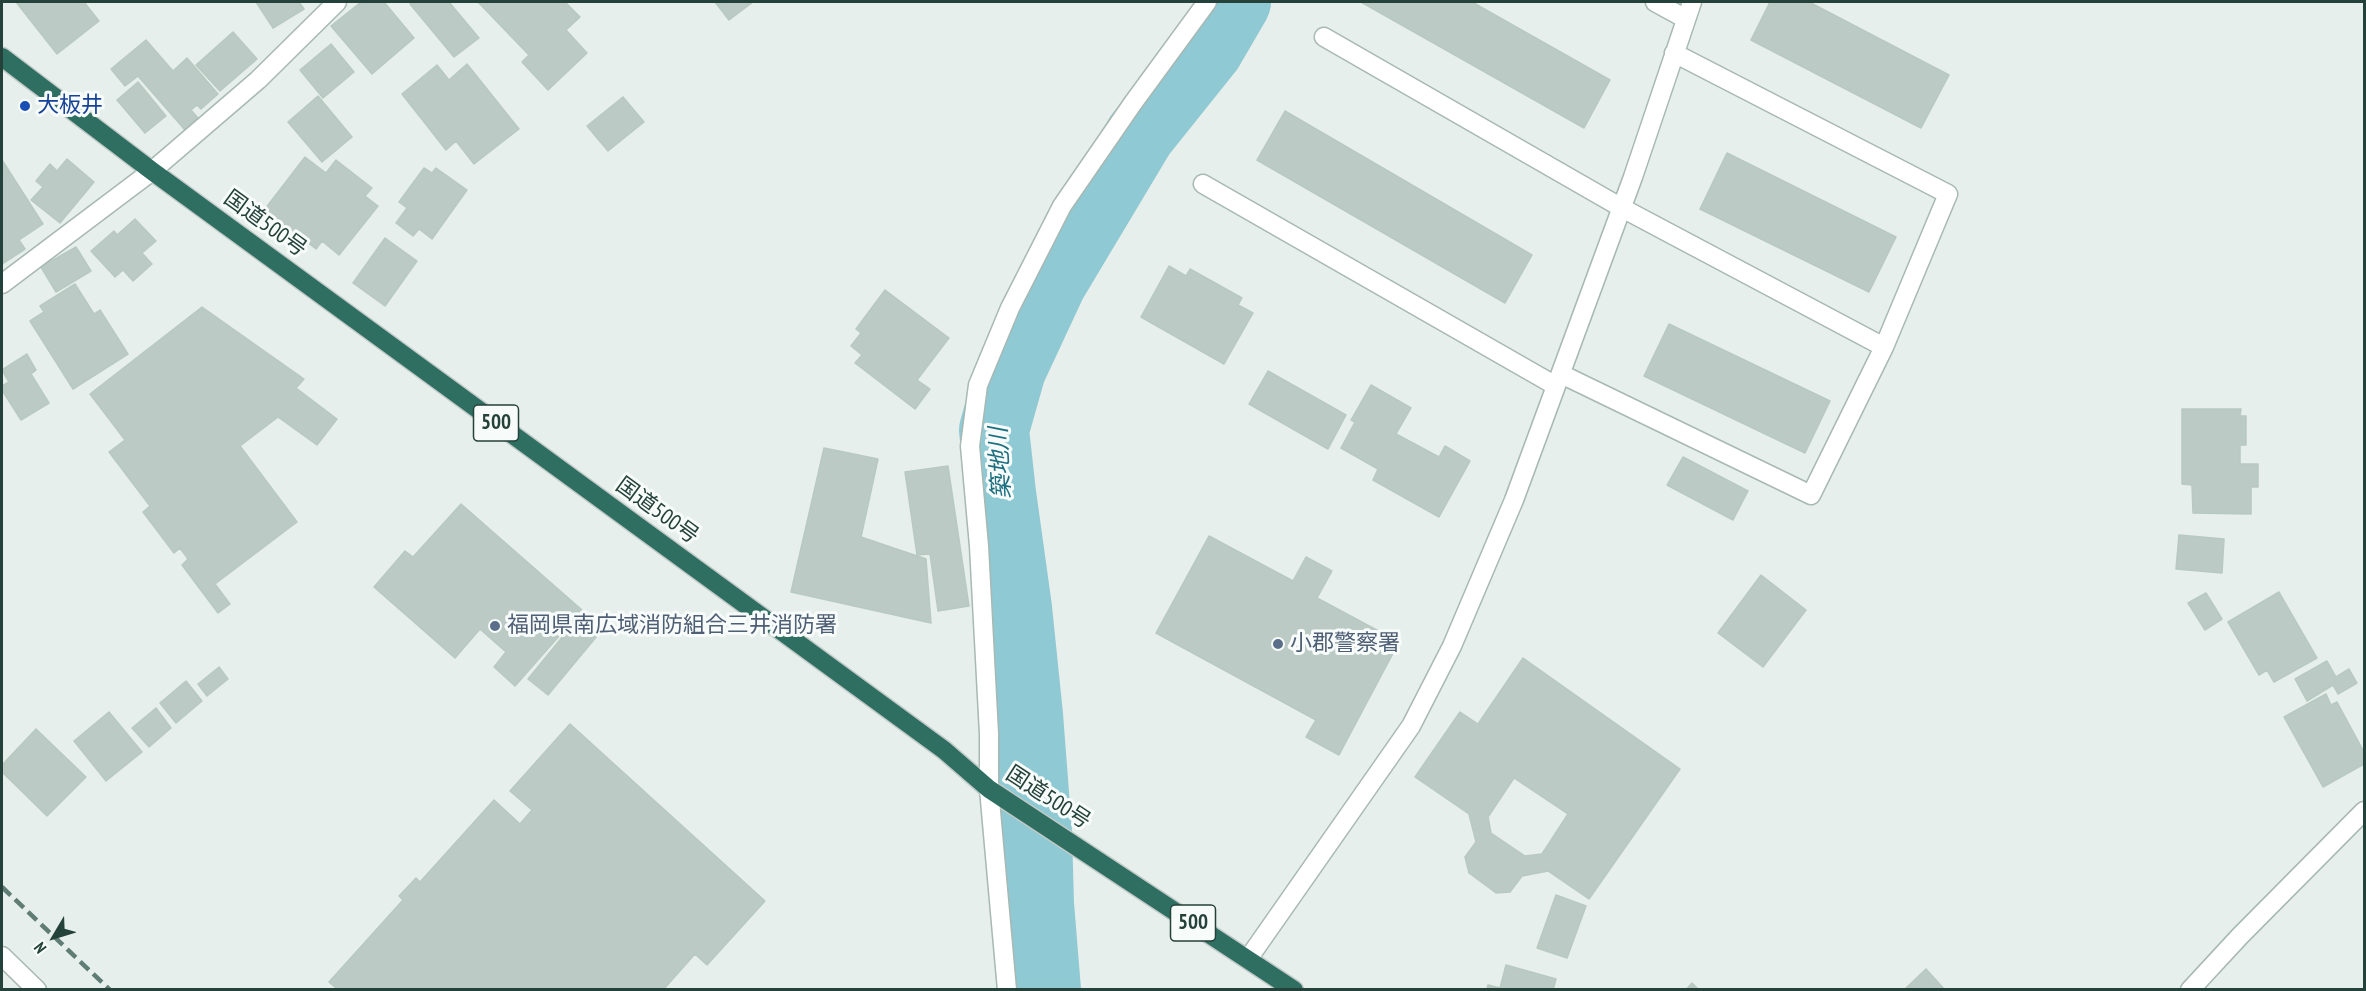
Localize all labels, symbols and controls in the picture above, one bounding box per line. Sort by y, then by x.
place label: 大板井 [37,93,103,119]
marker: 大板井 [18,99,32,113]
street label: 国道500号 [219,185,311,263]
road number: 500 [474,405,518,441]
water label: 築地川 [985,426,1017,500]
street label: 国道500号 [611,472,703,550]
place label: 福岡県南広域消防組合三井消防署 [507,613,837,639]
marker: 福岡県南広域消防組合三井消防署 [488,619,502,633]
place label: 小郡警察署 [1290,631,1400,657]
marker: 小郡警察署 [1271,637,1285,651]
street label: 国道500号 [1001,761,1095,835]
road number: 500 [1170,905,1216,941]
north arrow [24,907,84,967]
text: N [29,939,50,958]

